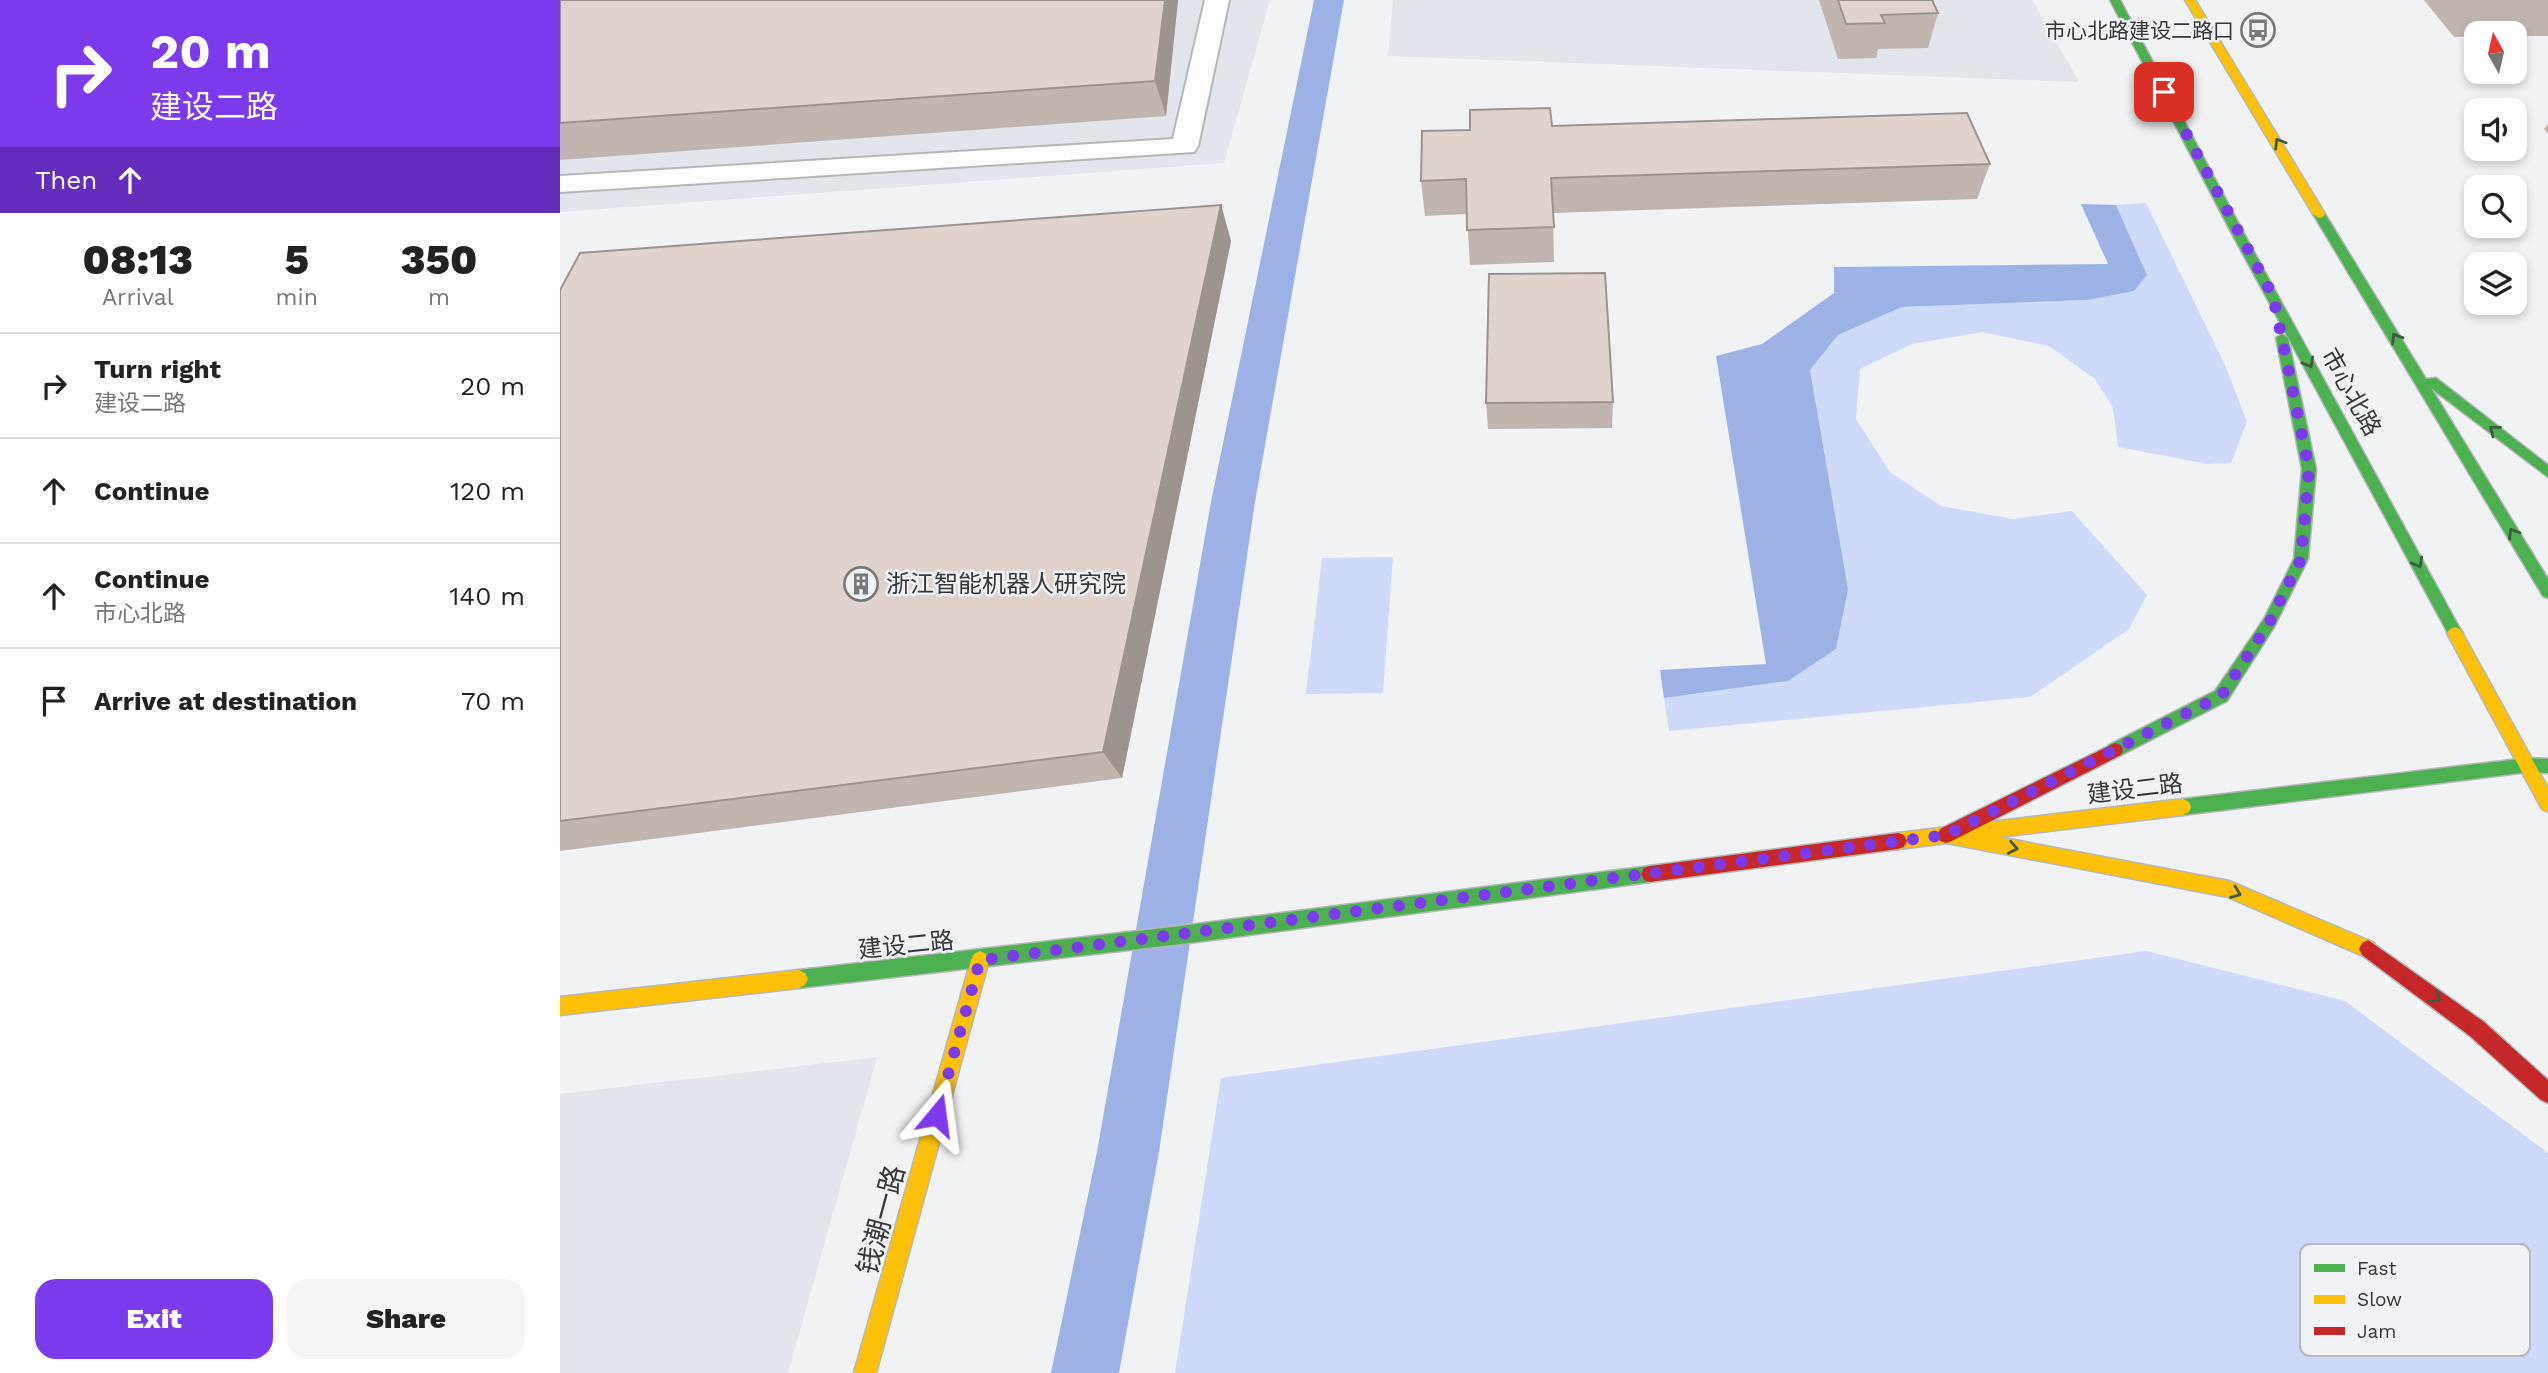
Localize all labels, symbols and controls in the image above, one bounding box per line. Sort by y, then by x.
bus stop icon: 市心北路建设二路口 [2239,11,2277,49]
place label: 市心北路建设二路口 [2045,18,2234,43]
north arrow [2464,21,2527,84]
map controls [2464,21,2527,315]
text: 20 m [150,22,271,80]
icon: right [35,28,126,119]
pin [2134,62,2194,122]
icon: arrive [2145,73,2183,111]
text: 建设二路 [150,88,278,126]
button: sound [2464,98,2527,161]
one-way arrow [2274,138,2287,151]
icon: ahead [111,161,149,199]
text: Then [35,165,97,195]
button: search [2464,175,2527,238]
text: 08:13 [83,235,193,284]
text: 5 [285,235,309,284]
text: 350 [400,235,477,284]
button: layers [2464,252,2527,315]
text: Arrival [102,284,174,311]
text: min [276,284,318,311]
text: m [428,284,450,311]
one-way arrow [2391,333,2404,346]
street label: 市心北路 [2315,343,2387,441]
text: Turn right [94,354,221,384]
one-way arrow [2301,356,2314,368]
icon: right [35,367,73,405]
text: 20 m [460,371,525,401]
text: 建设二路 [94,390,186,417]
one-way arrow [2490,426,2502,439]
icon: ahead [35,472,73,510]
text: Continue [94,476,210,506]
text: 120 m [450,476,525,506]
one-way arrow [2508,528,2521,541]
one-way arrow [2410,555,2423,568]
text: Continue [94,564,210,594]
building icon: 浙江智能机器人研究院 [842,565,880,603]
place label: 浙江智能机器人研究院 [886,570,1126,598]
icon: ahead [35,577,73,615]
text: 140 m [449,581,525,611]
text: 市心北路 [94,600,186,627]
icon: arrive [35,682,73,720]
text: Arrive at destination [94,686,357,716]
text: 70 m [461,686,525,716]
street label: 建设二路 [2086,769,2184,809]
one-way arrow [2007,839,2019,854]
one-way arrow [2229,884,2241,898]
street label: 建设二路 [857,926,955,964]
one-way arrow [2428,990,2441,1002]
position arrow [900,1078,974,1152]
street label: 钱潮一路 [851,1162,911,1278]
legend [2300,1244,2530,1356]
text: Fast [2357,1257,2396,1280]
button: Exit [35,1279,273,1359]
button: Share [287,1279,525,1359]
text: Slow [2357,1288,2402,1311]
text: Jam [2357,1320,2396,1343]

